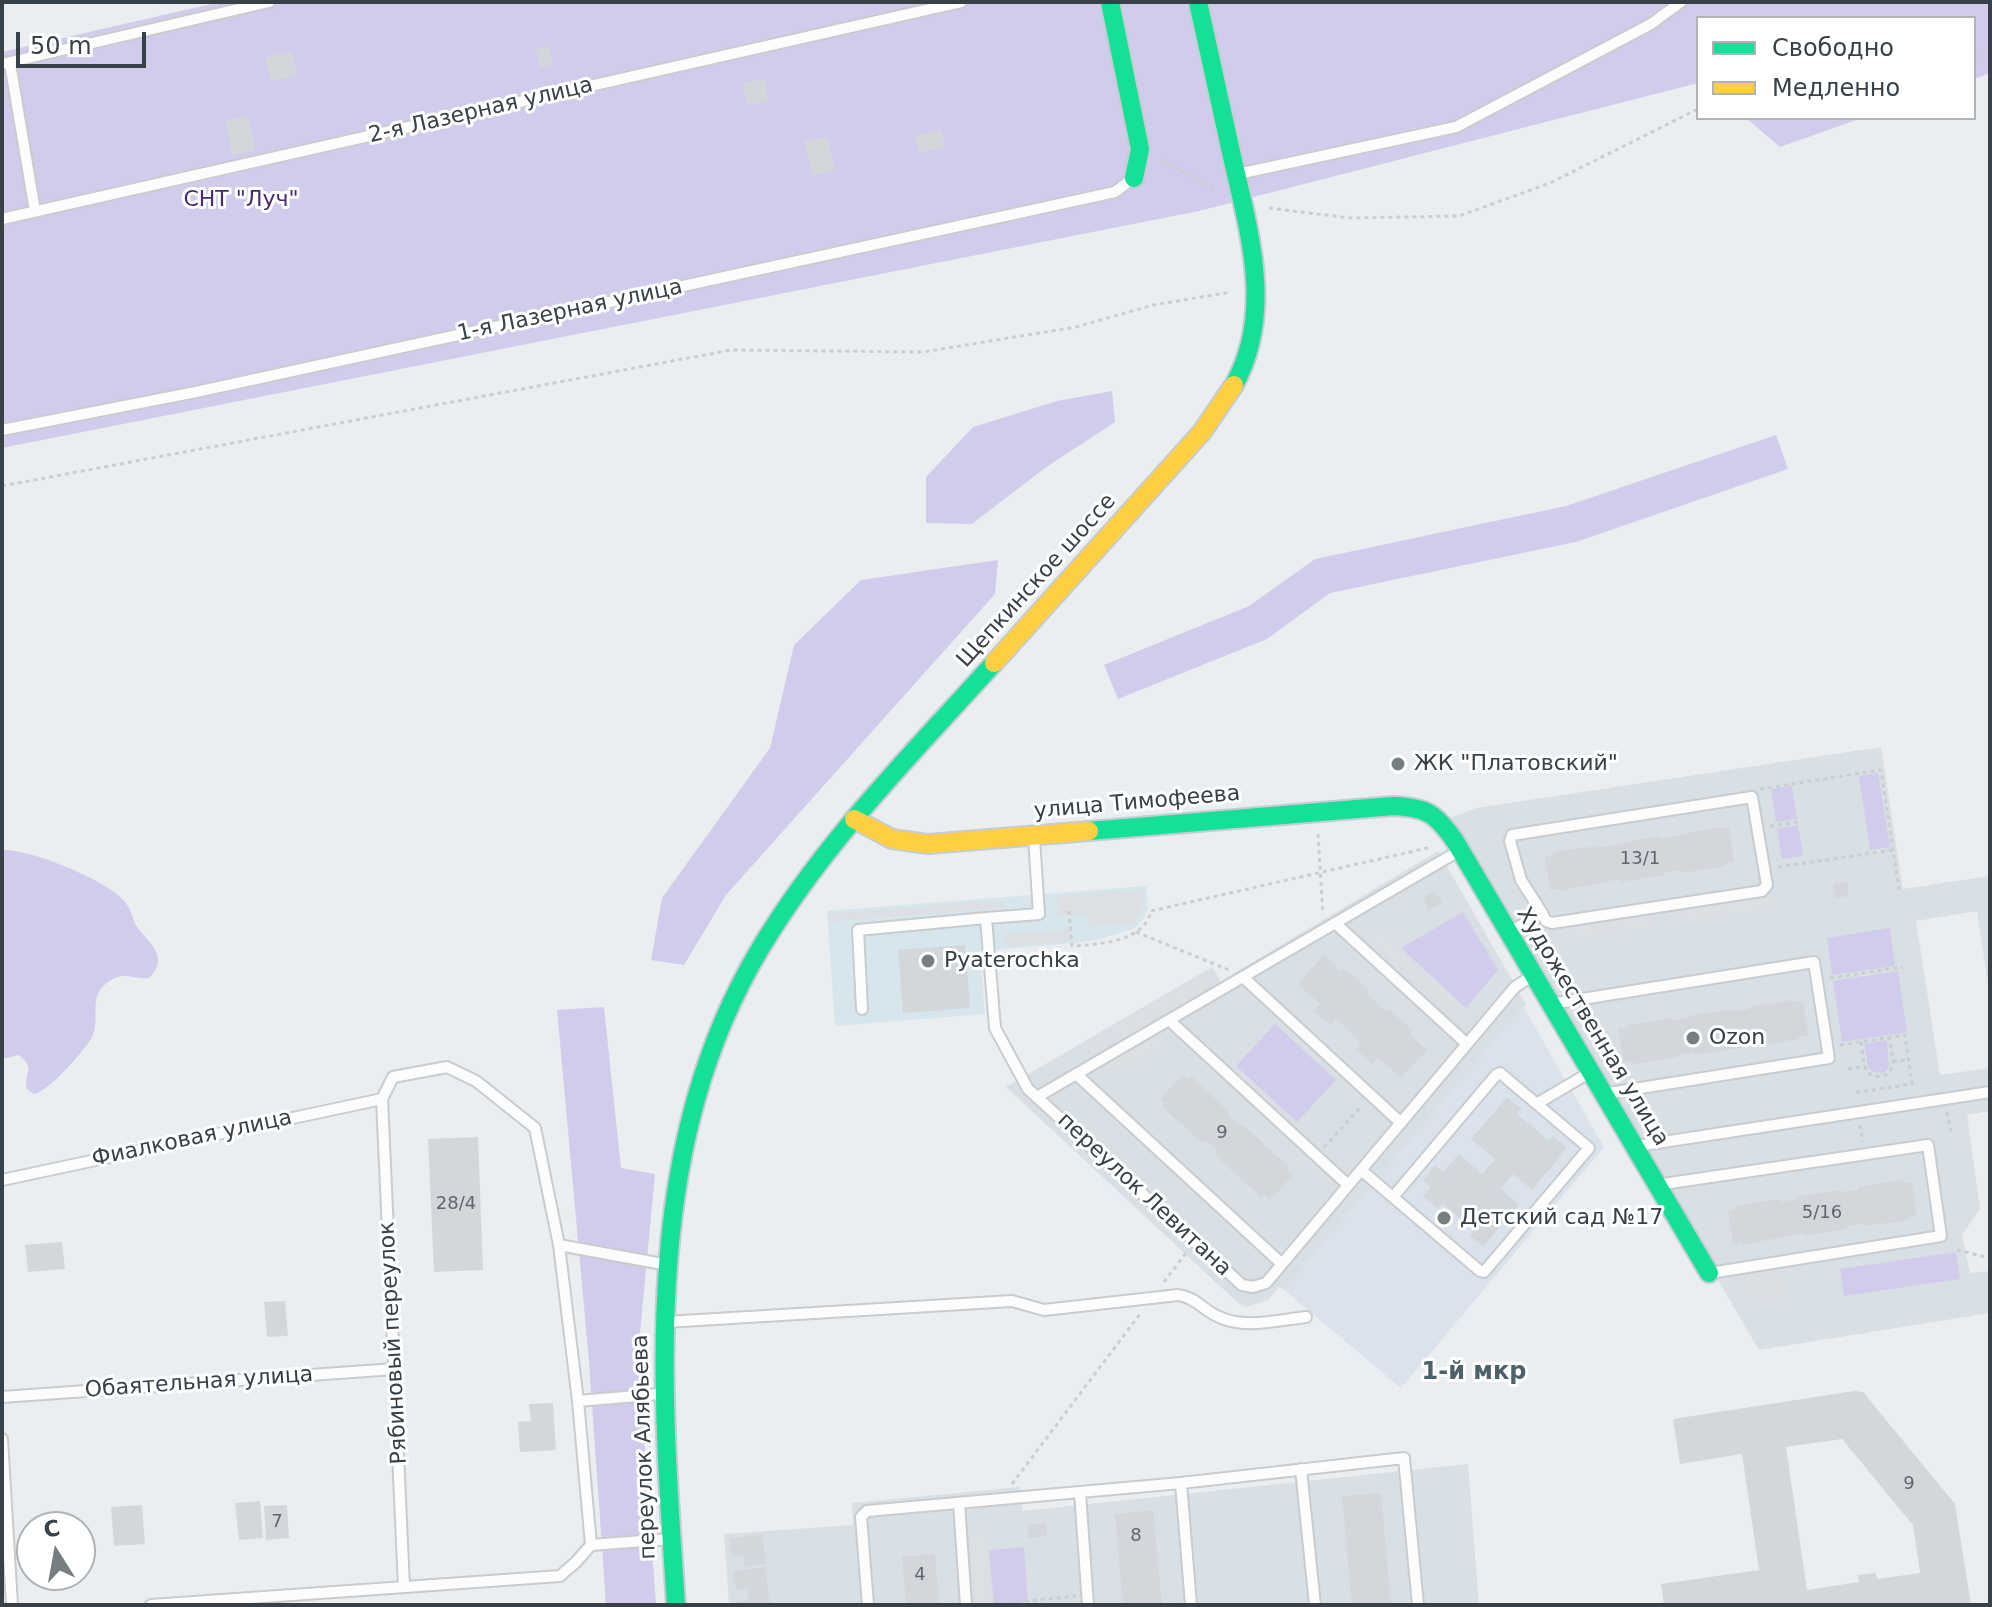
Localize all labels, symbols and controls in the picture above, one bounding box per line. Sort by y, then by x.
scale bar [20,16,150,66]
legend [1696,16,1976,120]
text: 50 m [30,32,92,60]
text: Свободно [1772,34,1894,62]
street label: 2-я Лазерная улица [366,72,596,150]
text: Медленно [1772,74,1900,102]
park label: СНТ "Луч" [183,187,299,213]
street label: 1-я Лазерная улица [455,274,685,348]
street label: Щепкинское шоссе [952,489,1122,673]
place label: ЖК "Платовский" [1414,751,1618,777]
marker: ЖК "Платовский" [1389,755,1407,773]
street label: улица Тимофеева [1033,781,1241,825]
house number: 13/1 [1620,848,1660,870]
street label: Художественная улица [1510,903,1674,1151]
place label: Pyaterochka [944,948,1080,974]
marker: Pyaterochka [919,952,937,970]
place label: Ozon [1709,1025,1765,1051]
marker: Ozon [1684,1029,1702,1047]
street label: Фиалковая улица [89,1105,295,1173]
street label: переулок Левитана [1052,1108,1236,1282]
house number: 9 [1216,1122,1228,1144]
house number: 28/4 [436,1193,476,1215]
house number: 5/16 [1802,1202,1842,1224]
place label: Детский сад №17 [1460,1205,1663,1231]
marker: Детский сад №17 [1435,1209,1453,1227]
street label: Рябиновый переулок [374,1221,414,1465]
street label: переулок Алябьева [628,1334,662,1560]
district label: 1-й мкр [1422,1359,1526,1387]
street label: Обаятельная улица [84,1362,314,1404]
house number: 9 [1903,1473,1915,1495]
north arrow [16,1511,96,1591]
house number: 7 [271,1511,283,1533]
text: С [41,1515,62,1543]
house number: 8 [1130,1525,1142,1547]
house number: 4 [914,1564,926,1586]

